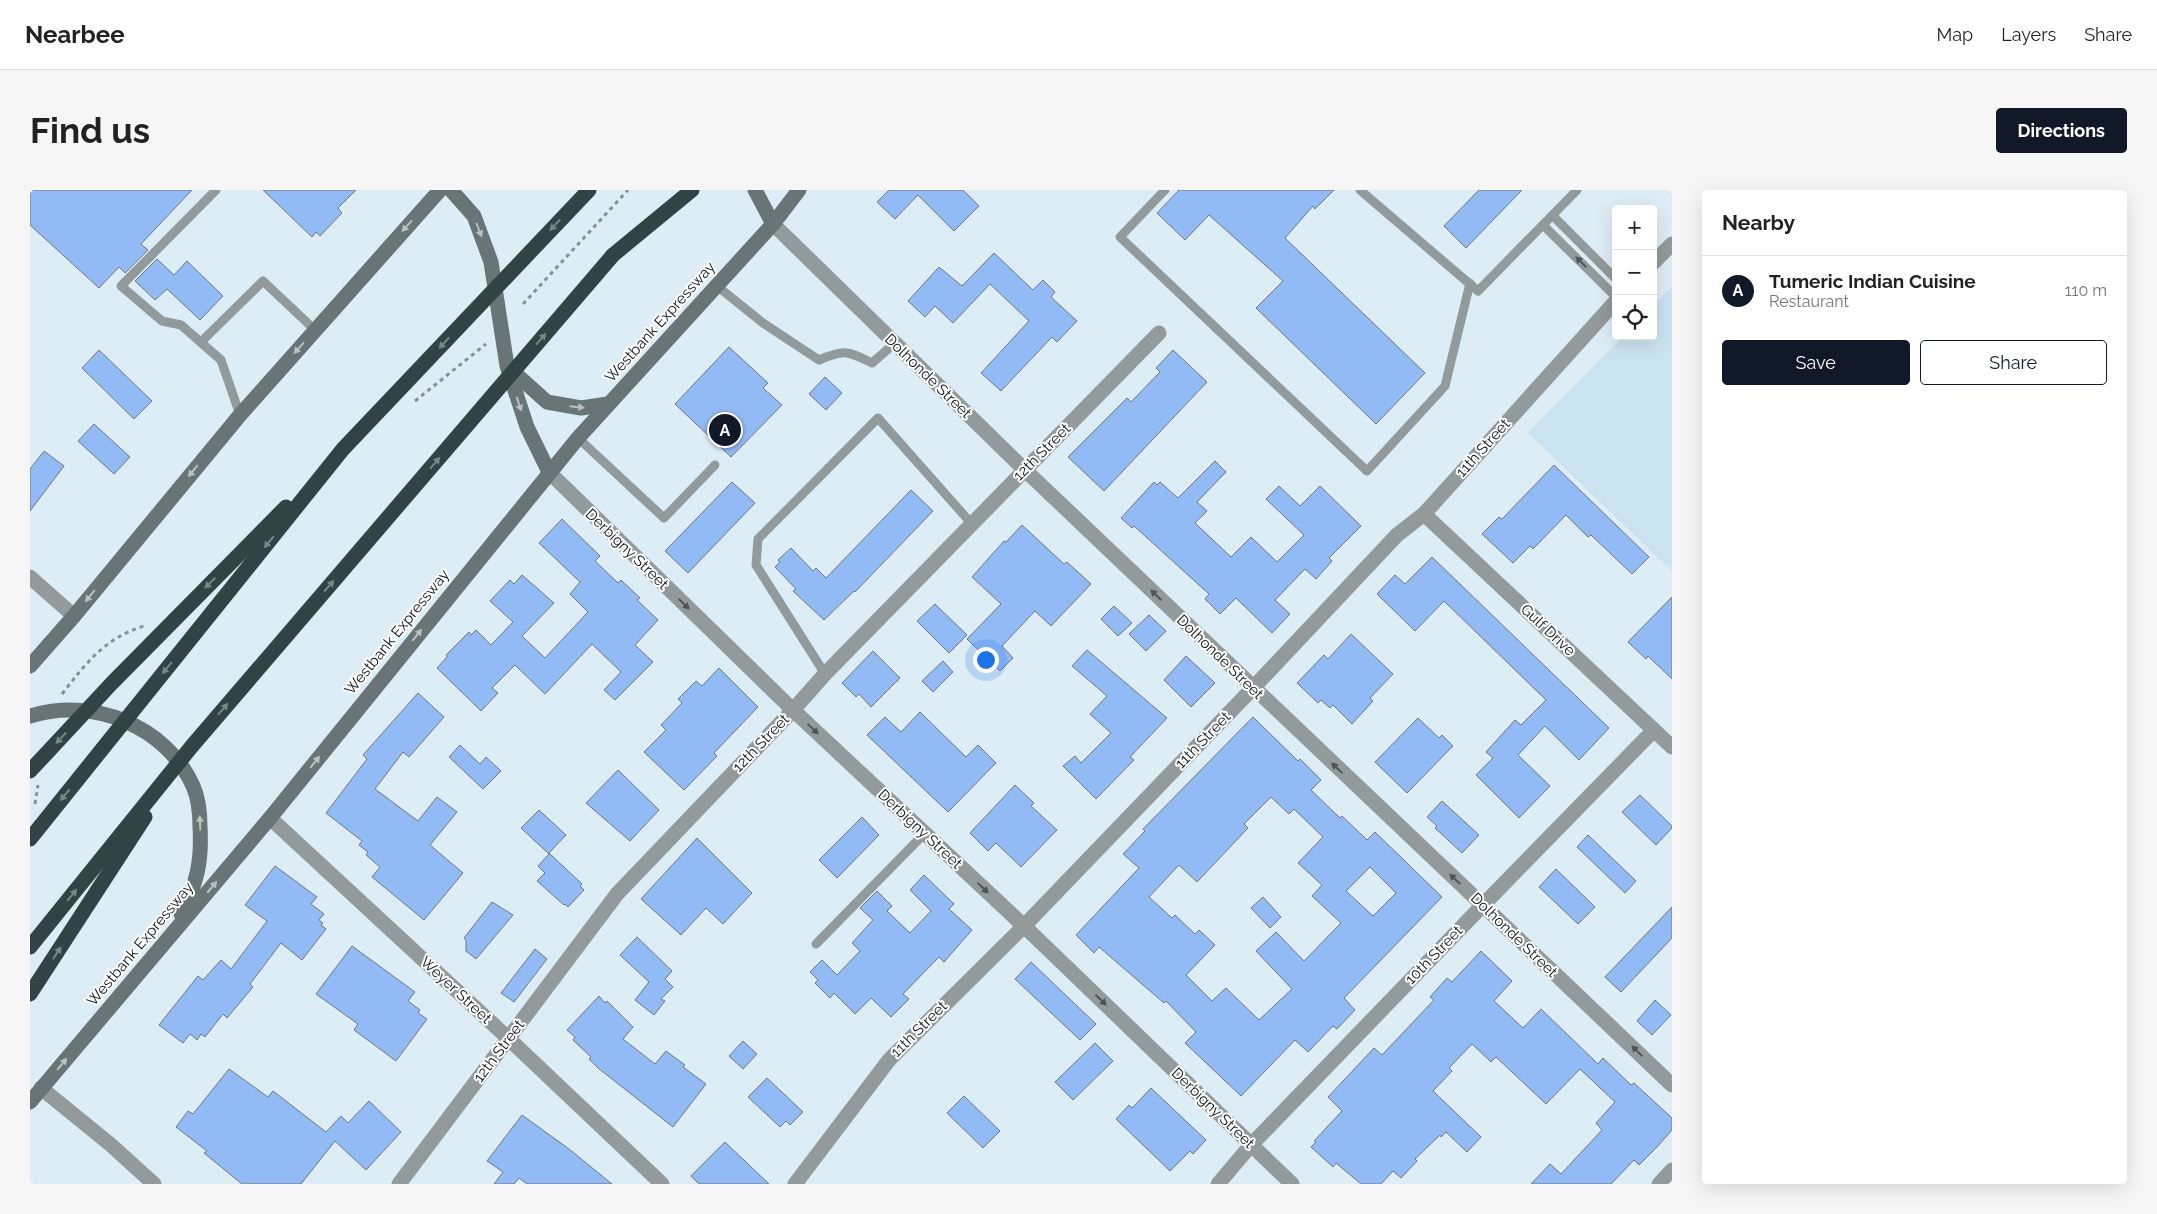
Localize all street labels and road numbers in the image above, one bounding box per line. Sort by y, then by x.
street label: Westbank Expressway [601,258,719,386]
street label: Dolhonde Street [881,330,975,422]
street label: 11th Street [1452,415,1514,481]
street label: 12th Street [1010,420,1074,484]
street label: Derbigny Street [582,505,672,593]
street label: Westbank Expressway [341,566,453,698]
street label: Gulf Drive [1517,600,1579,660]
street label: Dolhonde Street [1173,611,1267,703]
street label: 11th Street [1172,708,1234,772]
street label: 12th Street [729,710,793,776]
street label: Derbigny Street [874,785,966,873]
street label: Westbank Expressway [83,878,197,1010]
street label: Dolhonde Street [1467,889,1561,981]
street label: 10th Street [1402,922,1466,988]
street label: Weyer Street [417,953,495,1027]
street label: 11th Street [887,997,951,1061]
street label: 12th Street [470,1016,528,1086]
street label: Derbigny Street [1168,1064,1258,1152]

